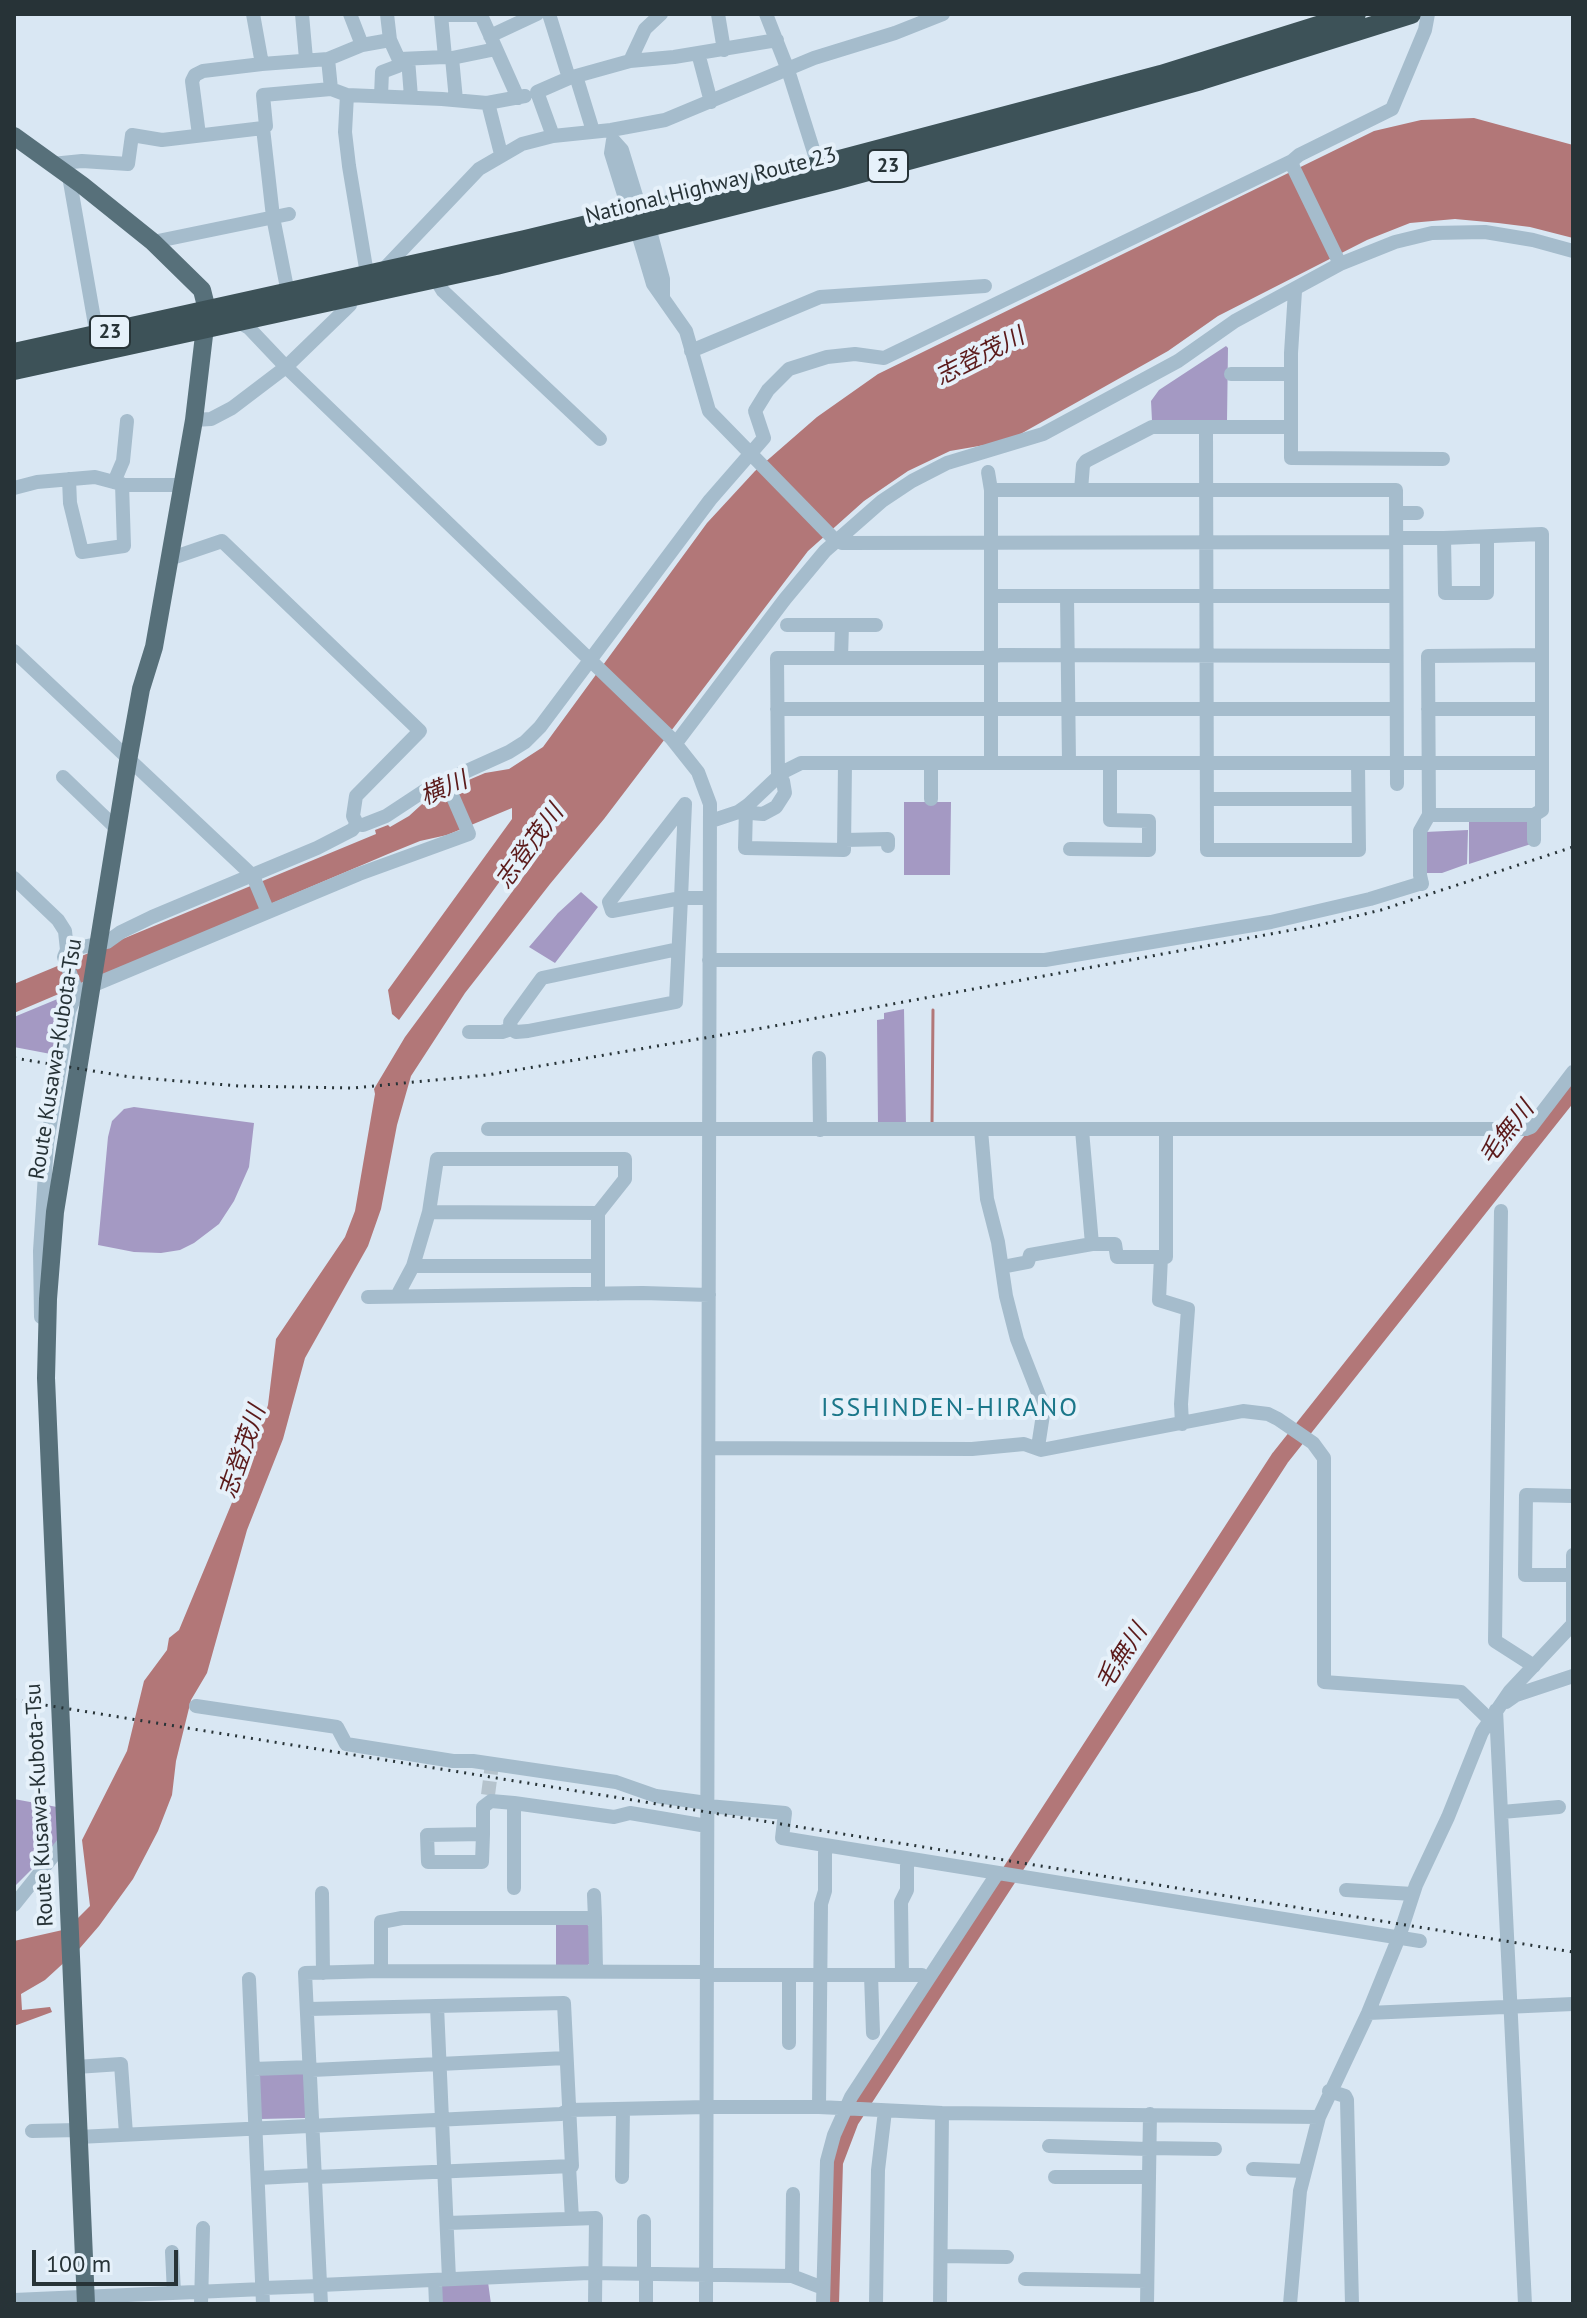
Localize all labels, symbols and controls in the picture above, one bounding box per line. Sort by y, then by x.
street label: National Highway Route 23 [583,142,839,230]
road number: 23 [868,150,908,182]
road number: 23 [90,316,130,348]
water label: 志登茂川 [931,322,1029,392]
water label: 横川 [416,766,472,812]
water label: 志登茂川 [490,800,570,894]
street label: Route Kusawa-Kubota-Tsu [24,937,88,1181]
water label: 毛無川 [1473,1096,1541,1170]
district label: ISSHINDEN-HIRANO [821,1393,1079,1425]
water label: 志登茂川 [214,1402,272,1502]
water label: 毛無川 [1090,1619,1154,1695]
street label: Route Kusawa-Kubota-Tsu [20,1683,60,1927]
scale bar [36,2234,182,2284]
text: 100 m [46,2248,111,2279]

